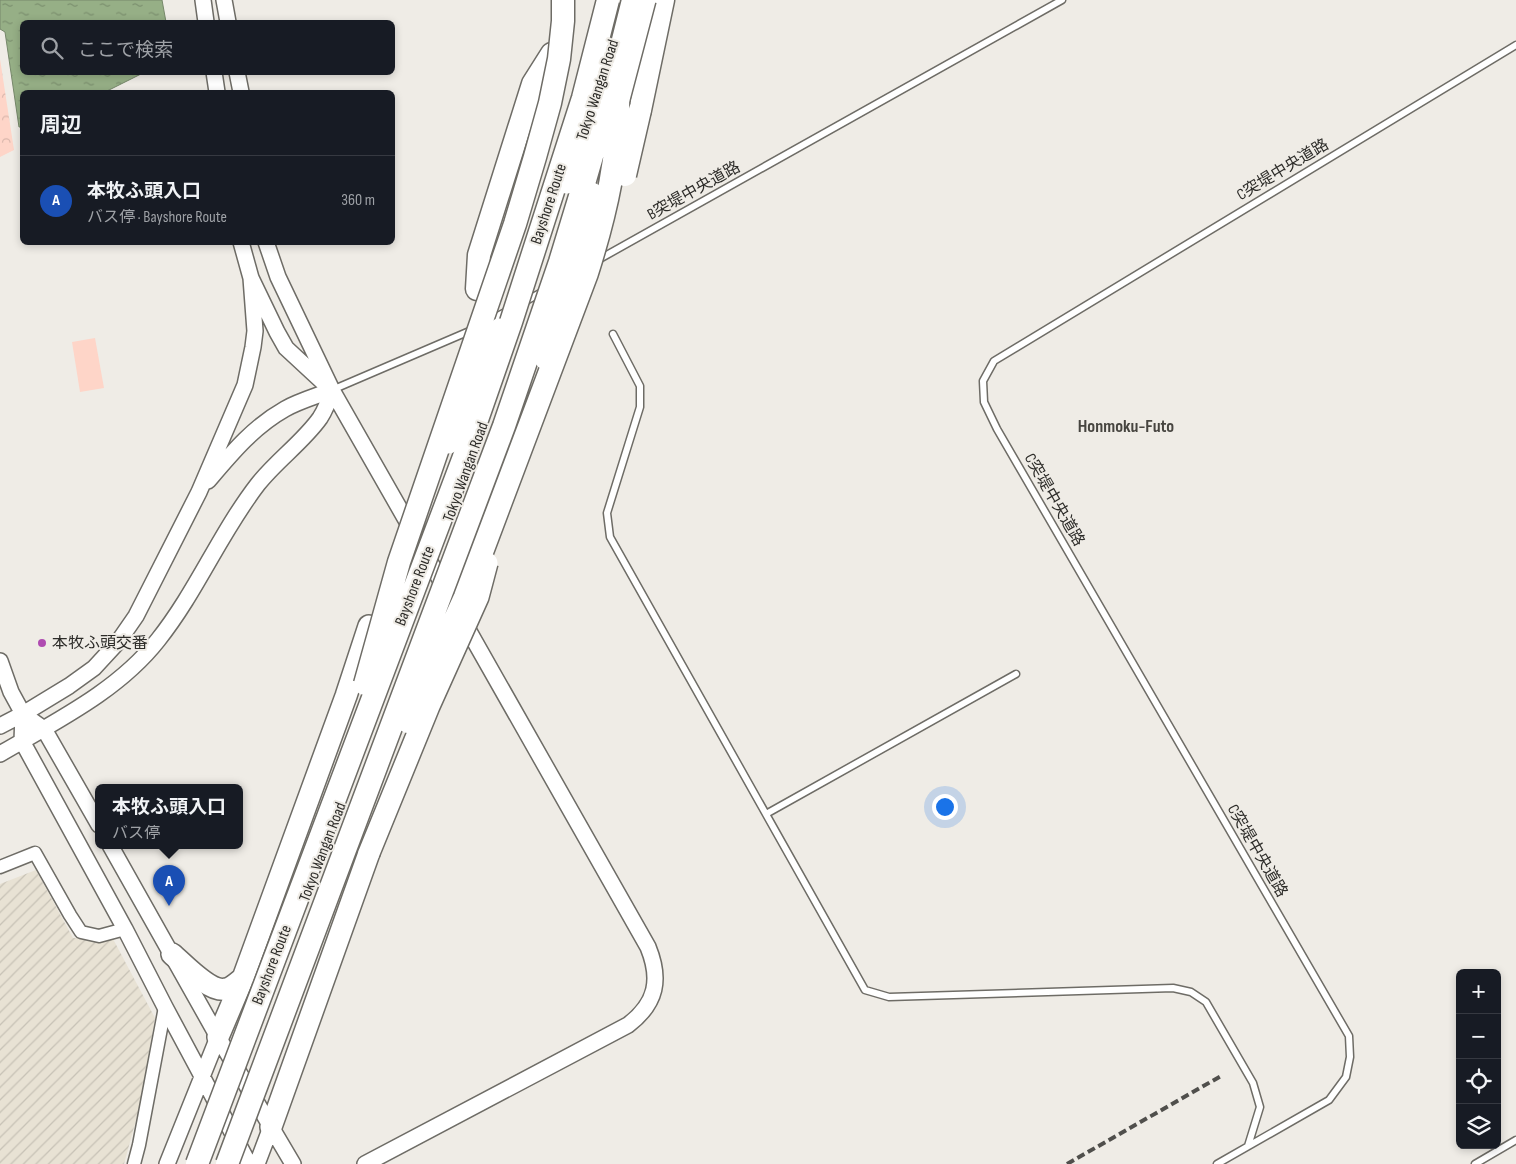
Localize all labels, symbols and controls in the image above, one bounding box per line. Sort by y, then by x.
search box [20,20,395,75]
icon: search [38,34,66,62]
street label: Tokyo Wangan Road [573,37,623,143]
text: ここで検索 [78,39,173,62]
text: 周辺 [40,113,82,138]
street label: C突堤中央道路 [1234,135,1332,205]
street label: B突堤中央道路 [644,158,744,224]
street label: Bayshore Route [527,161,571,247]
text: 本牧ふ頭入口 [87,180,201,203]
text: A [52,191,60,210]
text: 360 m [341,191,375,210]
text: バス停 · Bayshore Route [87,208,227,227]
district label: Honmoku-Futo [1078,416,1174,437]
street label: Tokyo Wangan Road [439,420,493,524]
street label: C突堤中央道路 [1020,450,1088,550]
street label: Bayshore Route [391,544,439,628]
place label: 本牧ふ頭交番 [52,634,148,653]
marker: 本牧ふ頭交番 [36,637,48,649]
popup [95,784,243,849]
your location [932,794,958,820]
text: 本牧ふ頭入口 [112,796,226,819]
street label: Tokyo Wangan Road [295,800,351,904]
street label: C突堤中央道路 [1223,801,1291,901]
text: バス停 [112,824,160,843]
pin: A [153,865,185,906]
street label: Bayshore Route [248,923,296,1007]
map controls [1456,969,1501,1149]
button: + [1456,969,1501,1014]
button: − [1456,1014,1501,1059]
button: locate [1456,1059,1501,1104]
button: layers [1456,1104,1501,1149]

